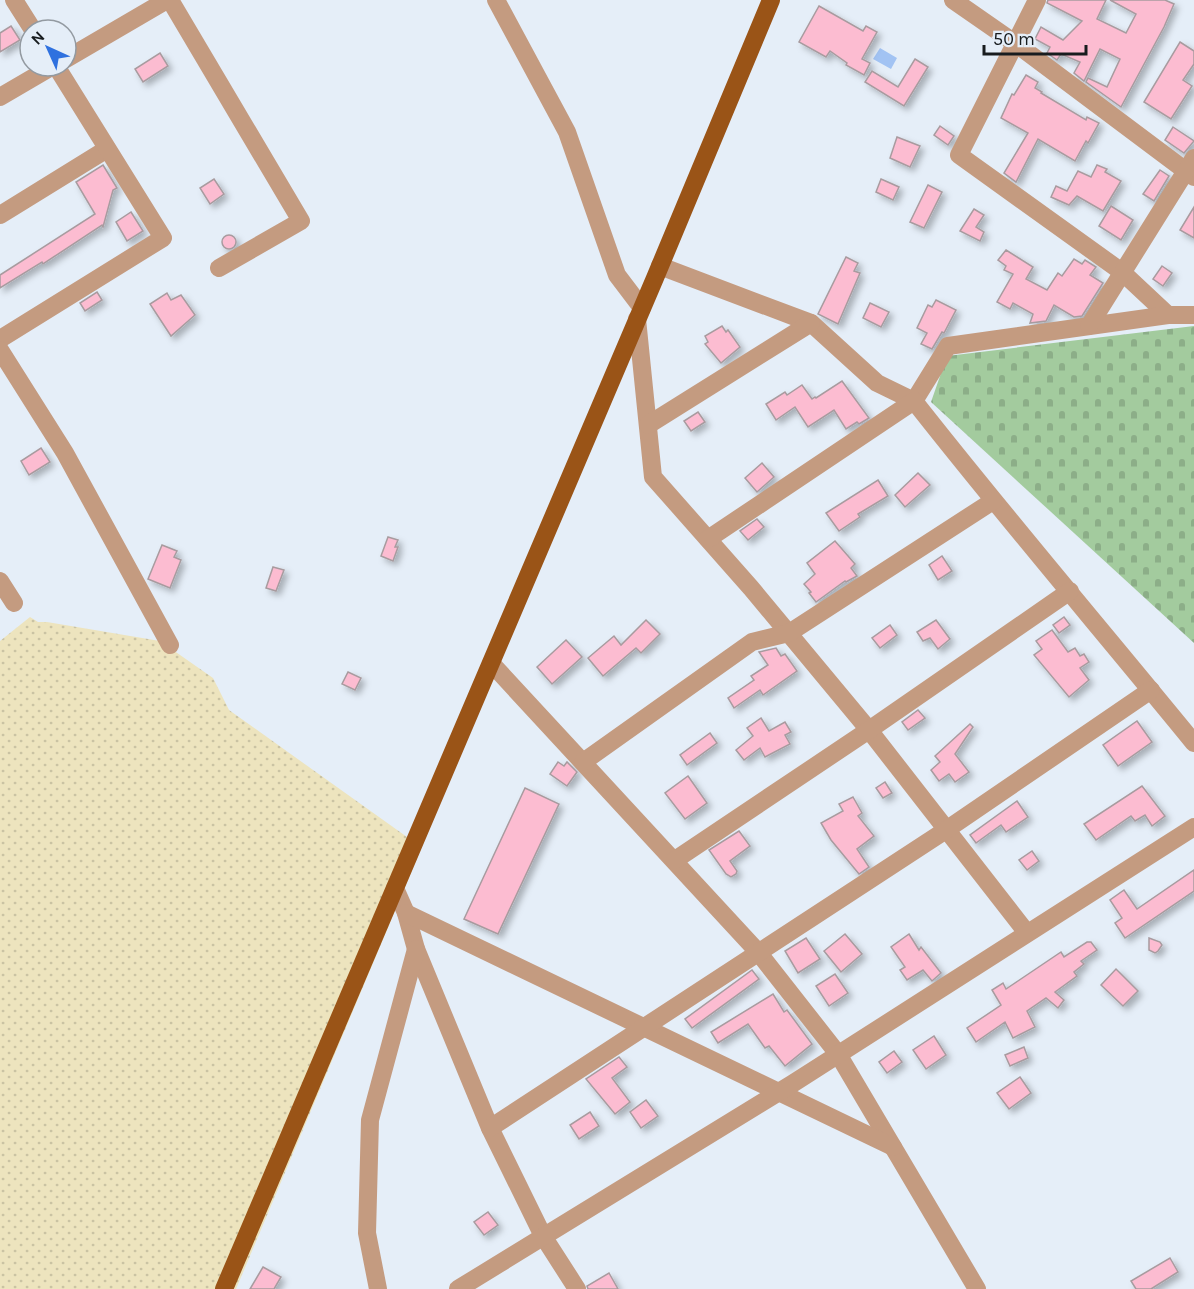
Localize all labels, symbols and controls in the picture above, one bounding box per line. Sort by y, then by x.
north arrow [18,18,78,78]
scale bar [984,18,1086,56]
text: N [27,27,49,49]
text: 50 m [993,28,1035,50]

